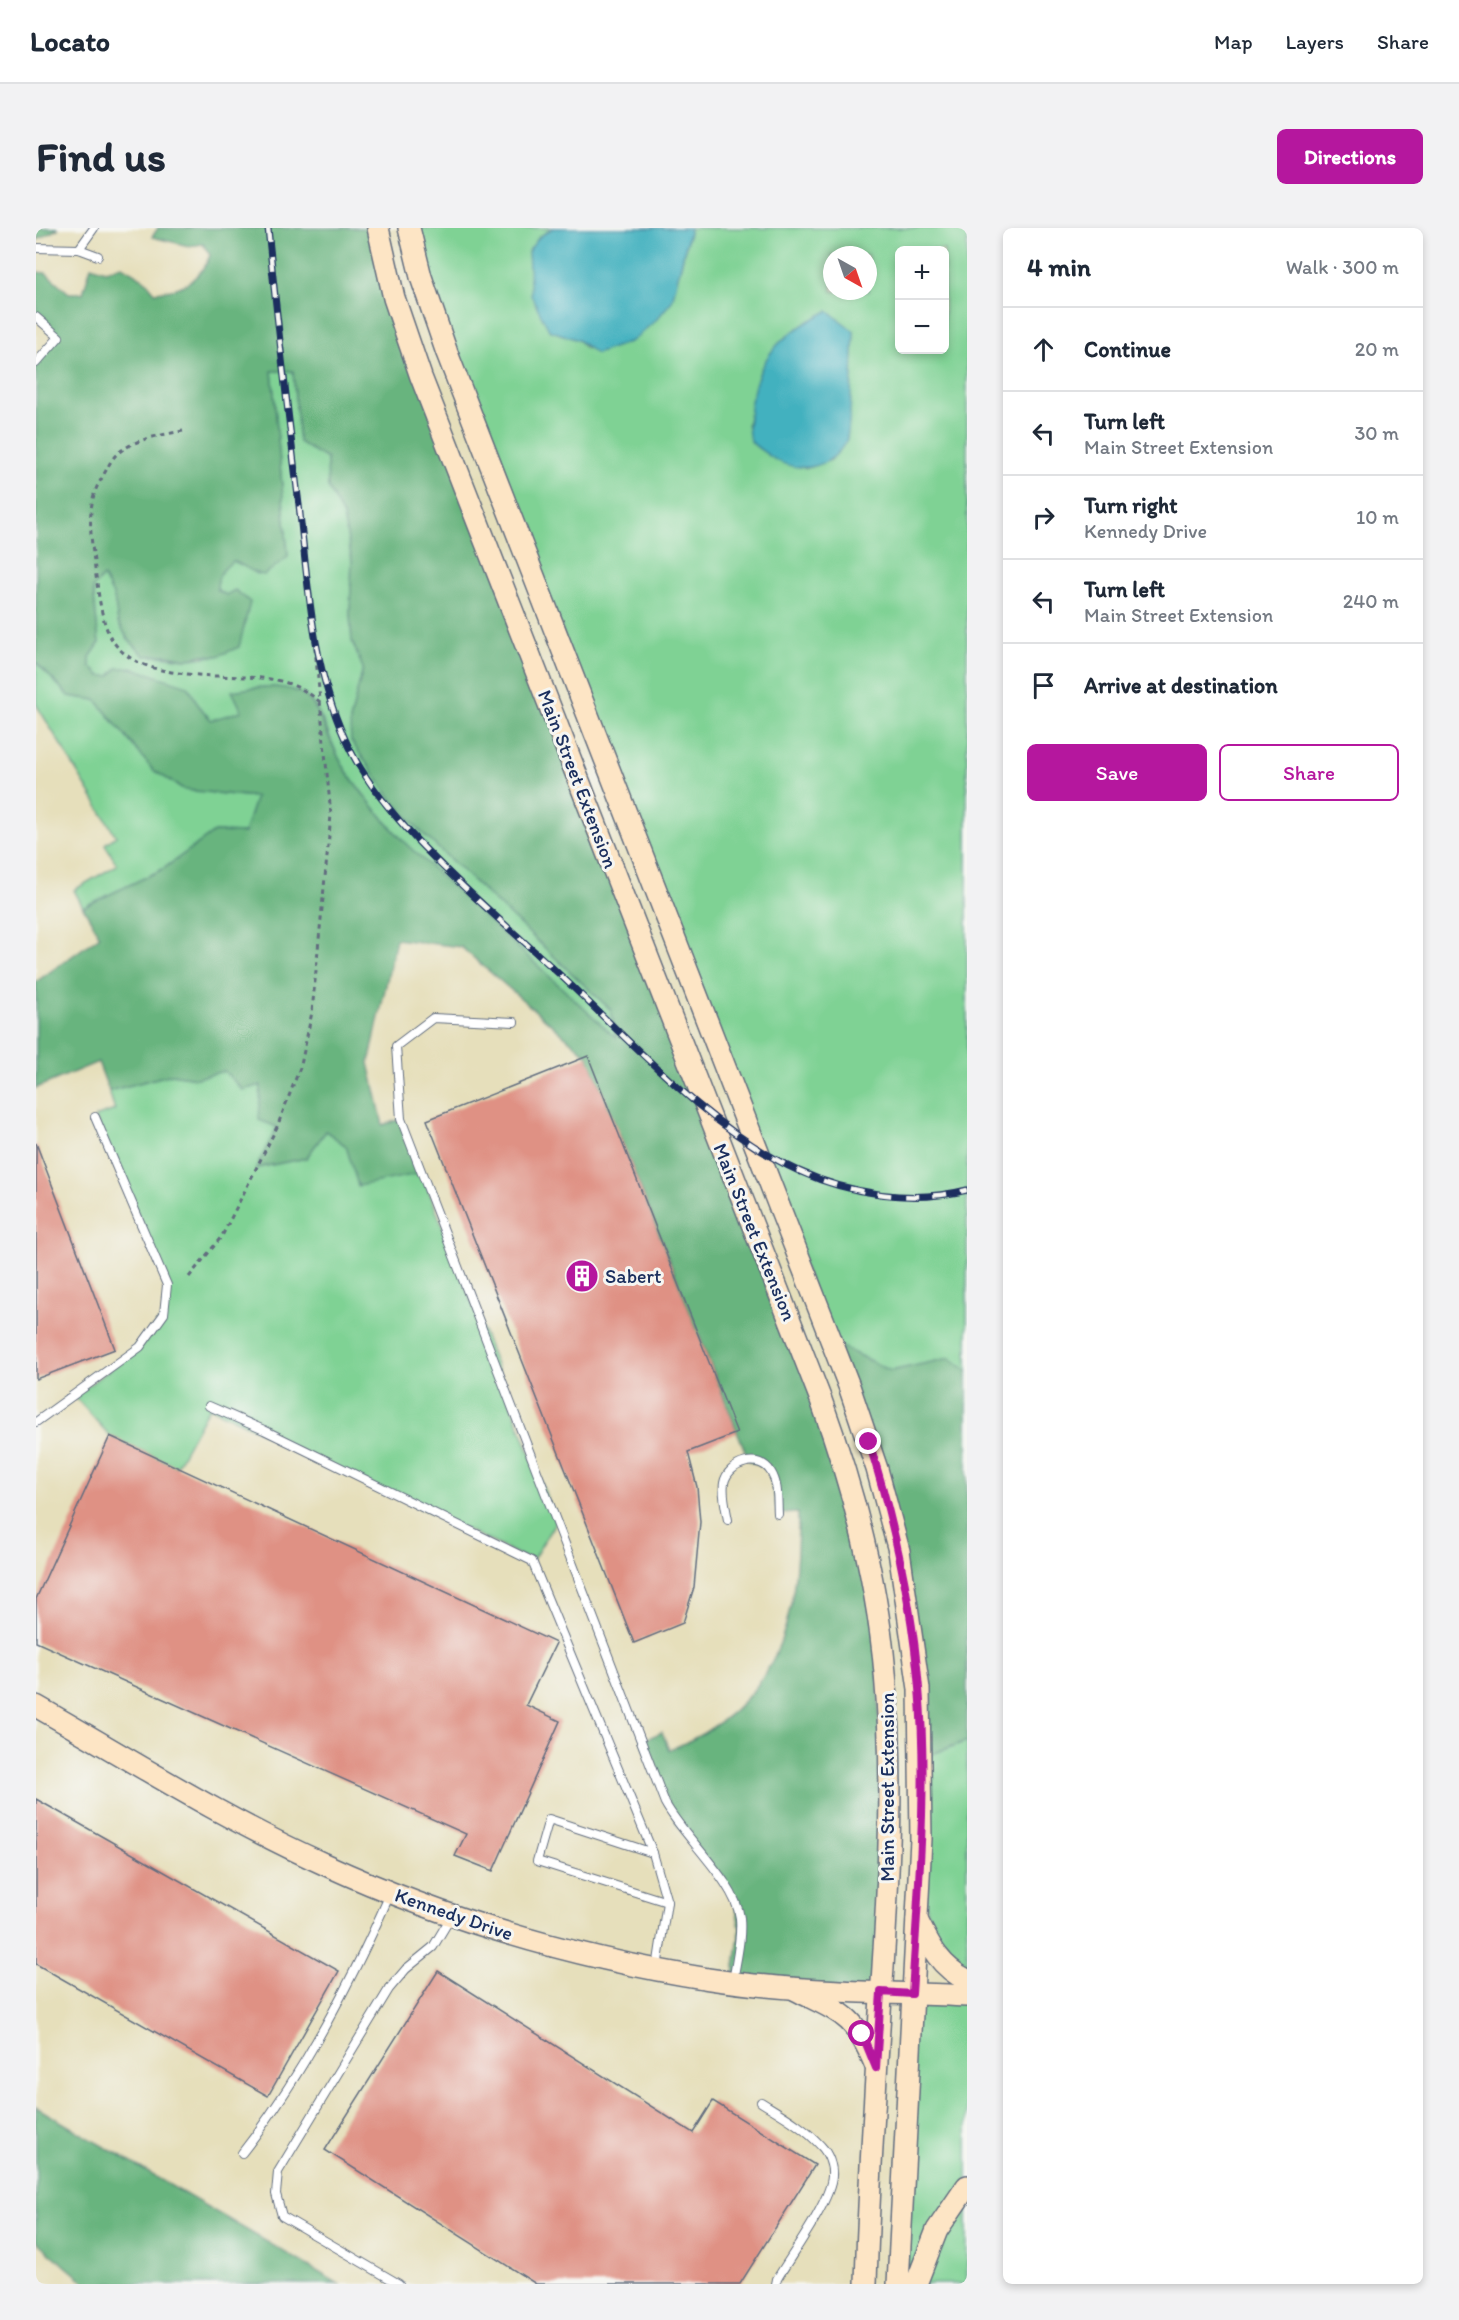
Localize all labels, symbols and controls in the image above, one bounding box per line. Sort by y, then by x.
text: Locato [30,24,110,58]
text: Map [1214,29,1253,54]
text: Layers [1286,29,1344,54]
text: Share [1377,29,1429,54]
button: Directions [1277,129,1423,184]
text: Find us [36,131,166,182]
north arrow [823,246,877,300]
map controls [895,246,949,354]
button: + [895,246,949,300]
text: 4 min [1027,251,1091,283]
text: Walk · 300 m [1286,255,1399,279]
button: − [895,300,949,354]
icon: ahead [1027,333,1060,366]
text: Continue [1084,336,1171,363]
text: 20 m [1355,337,1399,361]
text: Turn left [1084,408,1165,435]
icon: left [1027,417,1060,450]
text: 30 m [1354,421,1399,445]
text: Main Street Extension [1084,435,1273,459]
text: Turn right [1084,492,1178,519]
icon: right [1027,501,1060,534]
text: 10 m [1356,505,1399,529]
text: Kennedy Drive [1084,519,1207,543]
text: Turn left [1084,576,1165,603]
icon: left [1027,585,1060,618]
text: 240 m [1343,589,1399,613]
text: Main Street Extension [1084,603,1273,627]
icon: arrive [1027,669,1060,702]
text: Arrive at destination [1084,672,1278,699]
street label: Main Street Extension [533,686,623,872]
button: Save [1027,744,1207,801]
button: Share [1219,744,1399,801]
street label: Main Street Extension [708,1140,802,1324]
building icon: Sabert [564,1258,600,1294]
place label: Sabert [605,1264,662,1288]
route end [855,1428,881,1454]
street label: Main Street Extension [875,1692,899,1882]
street label: Kennedy Drive [392,1883,516,1945]
route start [848,2020,874,2046]

